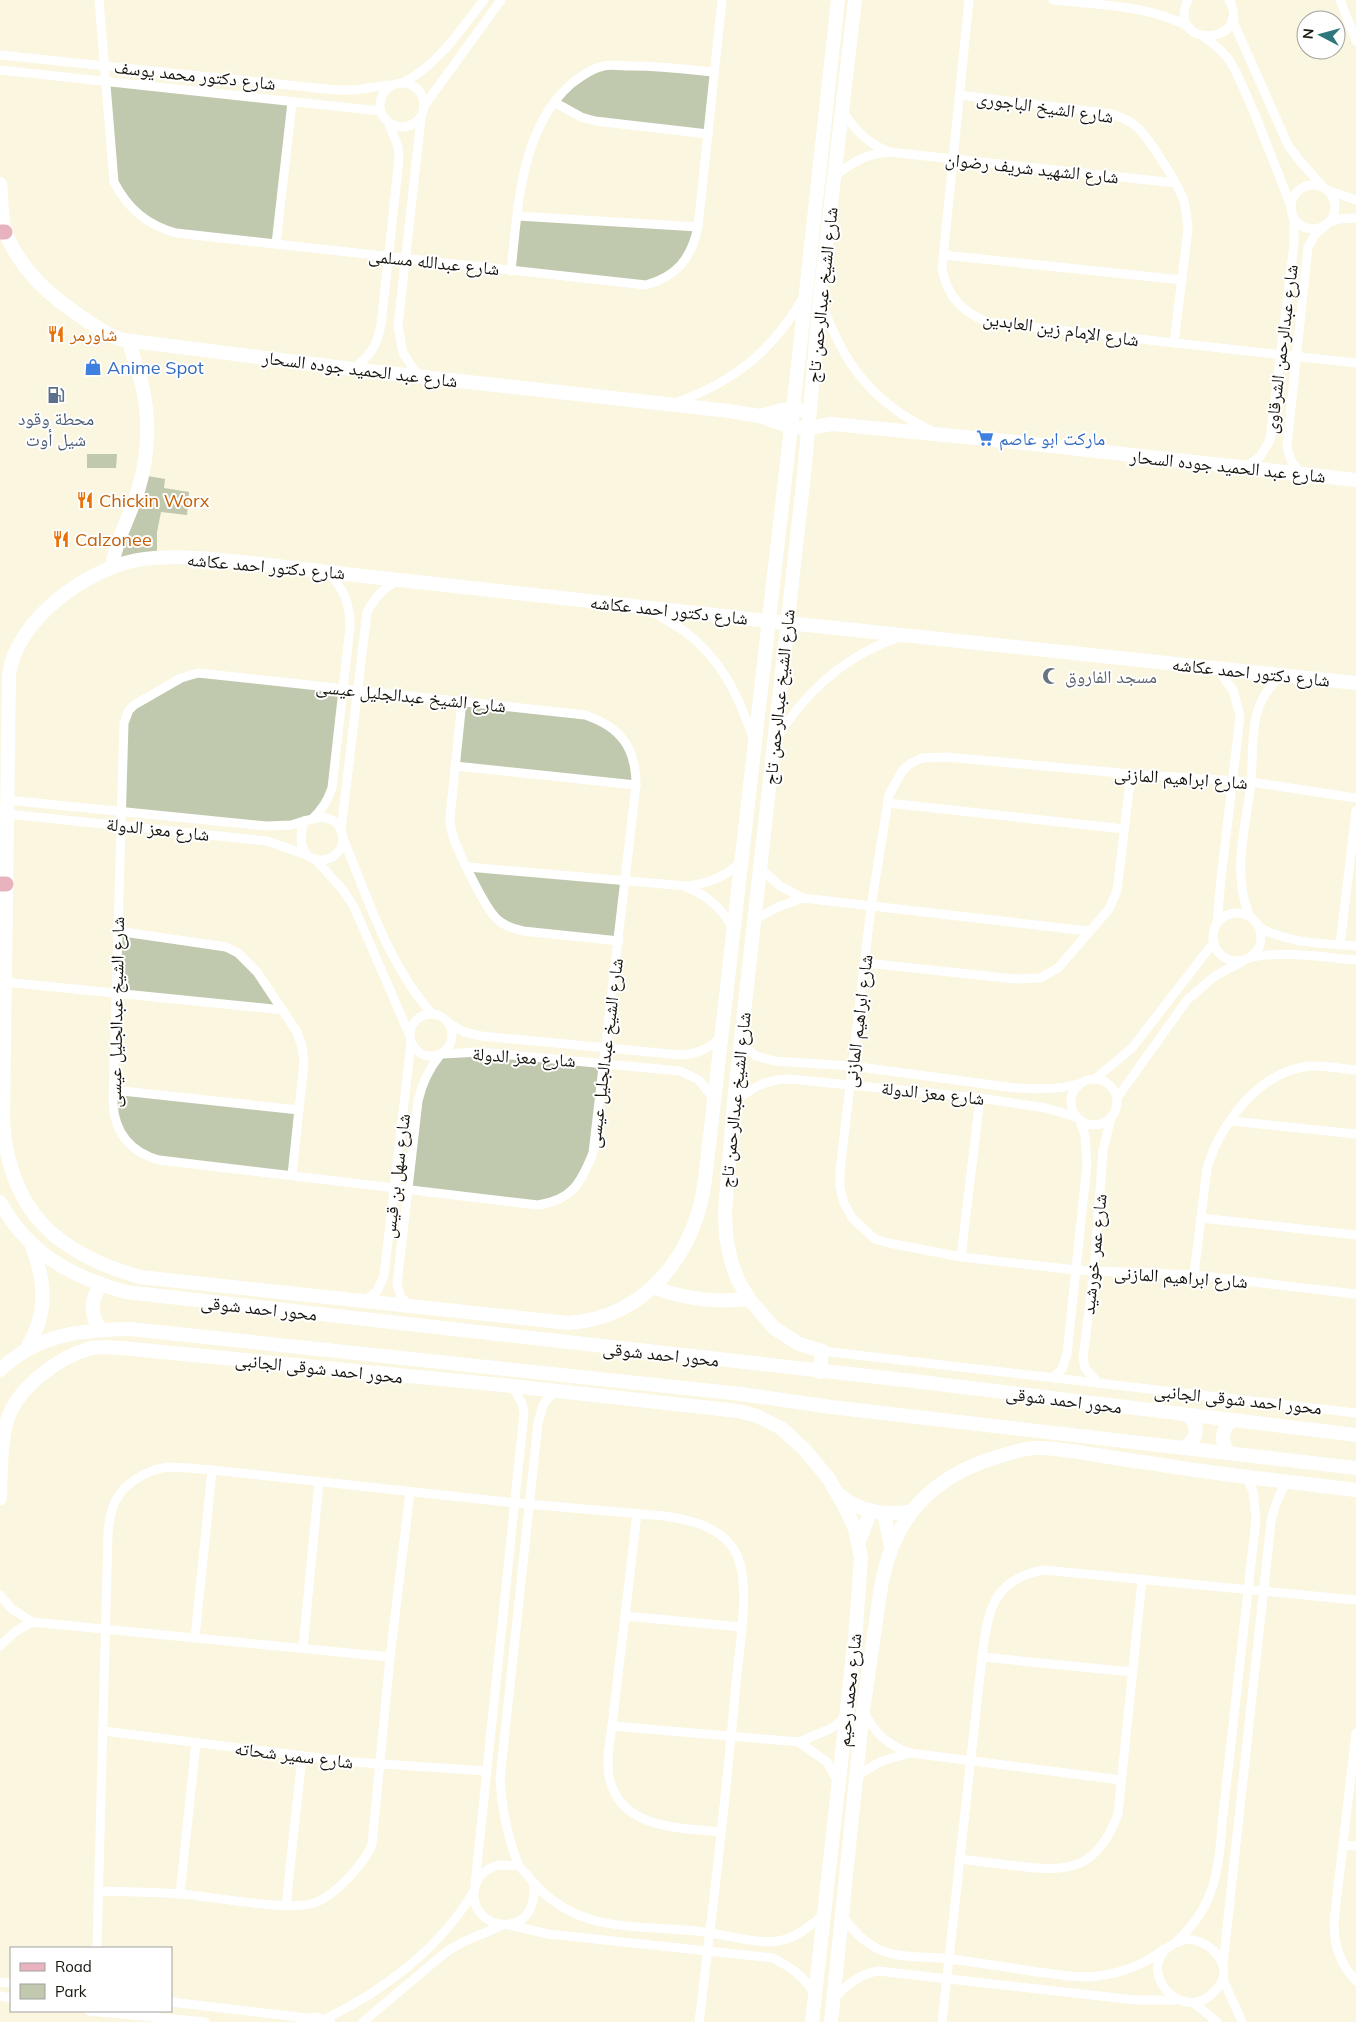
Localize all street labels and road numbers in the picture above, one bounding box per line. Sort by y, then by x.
street label: شارع دكتور محمد يوسف [113,55,277,95]
street label: شارع الشيخ الباجورى [975,86,1115,129]
street label: شارع الشهيد شريف رضوان [944,147,1120,189]
street label: شارع الشيخ عبدالرحمن تاج [801,206,844,384]
street label: شارع عبدالله مسلمى [367,244,501,280]
street label: شارع عبدالرحمن الشرقاوى [1259,263,1303,435]
street label: شارع الإمام زين العابدين [981,307,1141,352]
street label: شارع عبد الحميد جوده السحار [260,345,459,392]
street label: شارع عبد الحميد جوده السحار [1128,444,1327,488]
street label: شارع دكتور احمد عكاشه [186,548,346,584]
street label: شارع دكتور احمد عكاشه [589,590,749,630]
street label: شارع الشيخ عبدالرحمن تاج [758,608,801,786]
street label: شارع دكتور احمد عكاشه [1171,652,1331,692]
street label: شارع الشيخ عبدالجليل عيسى [315,675,507,718]
street label: شارع ابراهيم المازنى [1113,762,1249,795]
street label: شارع معز الدولة [105,812,211,846]
street label: شارع الشيخ عبدالجليل عيسى [103,916,130,1108]
street label: شارع ابراهيم المازنى [838,953,879,1089]
street label: شارع الشيخ عبدالجليل عيسى [582,957,629,1149]
street label: شارع الشيخ عبدالرحمن تاج [714,1011,757,1189]
street label: شارع معز الدولة [472,1042,576,1072]
street label: شارع معز الدولة [880,1076,986,1110]
street label: شارع سهل بن قيس [377,1112,415,1240]
street label: شارع عمر خورشيد [1076,1193,1112,1315]
street label: شارع ابراهيم المازنى [1113,1261,1249,1294]
street label: محور احمد شوقى [200,1290,318,1326]
street label: محور احمد شوقى [602,1336,720,1372]
street label: محور احمد شوقى الجانبى [234,1348,404,1388]
street label: محور احمد شوقى الجانبى [1153,1379,1323,1419]
street label: محور احمد شوقى [1005,1381,1123,1419]
street label: شارع محمد رحيم [832,1632,867,1748]
street label: شارع سمير شحاته [233,1736,355,1774]

